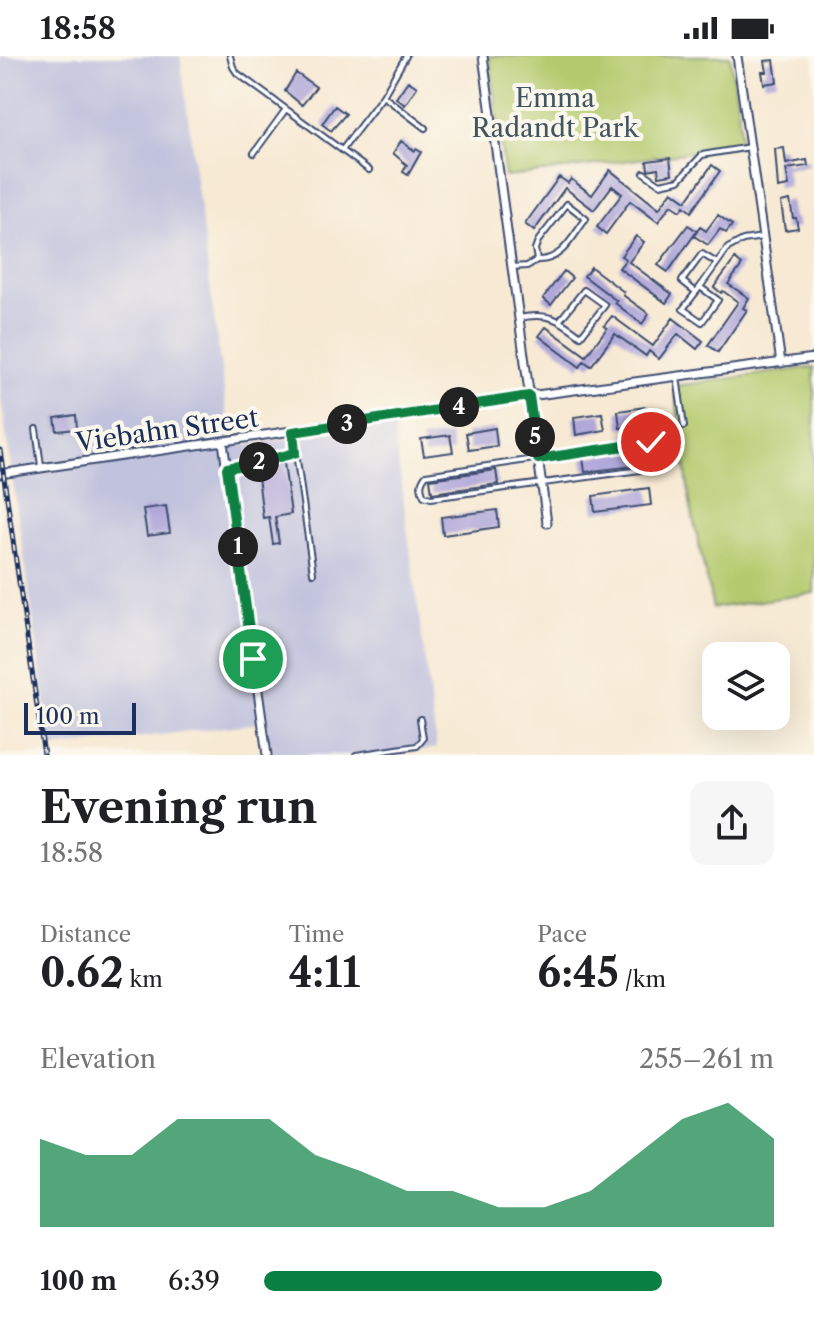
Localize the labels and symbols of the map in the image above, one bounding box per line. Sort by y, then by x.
park label: Emma Radandt Park [472,82,639,144]
pin: 4 [439,387,479,427]
street label: Viebahn Street [73,401,261,459]
pin: 3 [327,404,367,444]
pin [617,408,685,476]
pin: 5 [515,417,555,457]
pin: 2 [239,442,279,482]
pin: 1 [218,527,258,567]
pin [219,625,287,693]
scale bar [24,699,136,735]

